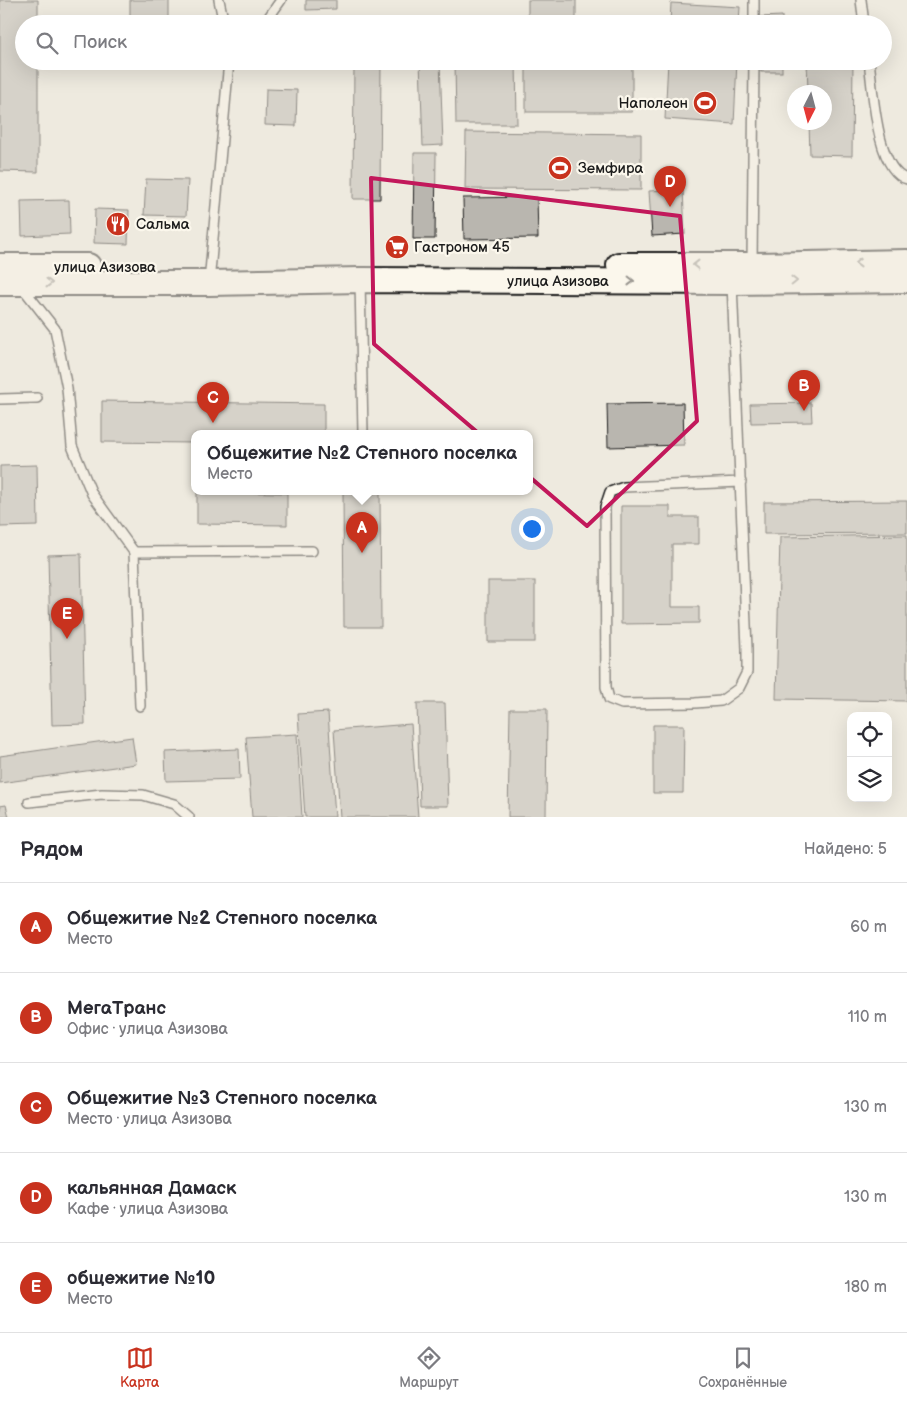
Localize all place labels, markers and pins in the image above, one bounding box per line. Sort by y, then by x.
sports icon: Наполеон [692,90,718,116]
place label: Наполеон [618,94,688,113]
sports icon: Земфира [547,155,573,181]
place label: Земфира [578,159,643,178]
pin: D [654,166,686,207]
restaurant icon: Сальма [105,211,131,237]
place label: Сальма [136,215,190,234]
supermarket icon: Гастроном 45 [384,234,410,260]
place label: Гастроном 45 [414,238,510,257]
pin: B [788,370,820,411]
pin: C [197,382,229,423]
pin: A [346,512,378,553]
pin: E [51,598,83,639]

